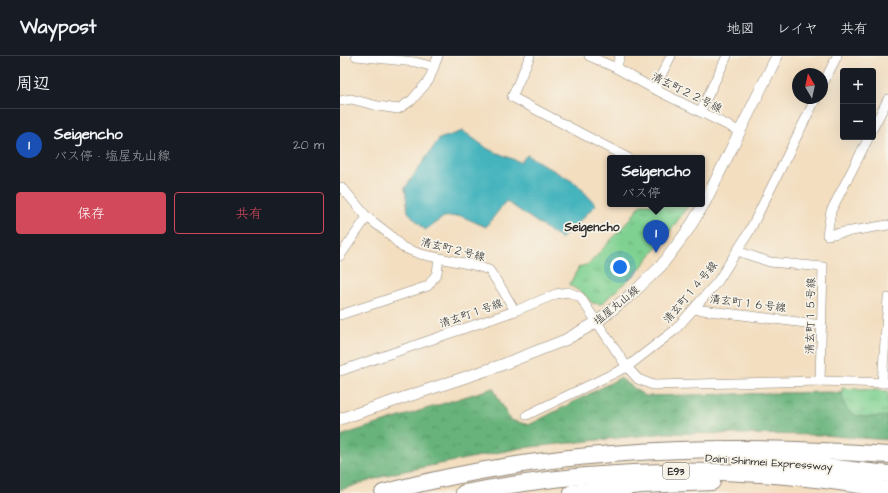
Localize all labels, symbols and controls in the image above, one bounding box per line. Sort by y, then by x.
text: Waypost [20,14,96,41]
text: 地図 [727,19,755,39]
text: レイヤ [777,19,818,39]
text: 共有 [840,19,868,39]
north arrow [792,68,828,104]
map controls [840,68,876,140]
button: + [840,68,876,104]
street label: 清玄町２２号線 [649,69,725,116]
text: 周辺 [16,72,50,96]
button: − [840,104,876,140]
text: Seigencho [54,124,123,145]
text: 1 [28,136,30,154]
text: 20 m [293,136,324,154]
text: バス停 · 塩屋丸山線 [54,147,170,165]
popup [607,155,705,207]
text: Seigencho [622,161,690,182]
text: バス停 [622,184,661,202]
button: 保存 [16,192,166,234]
button: 共有 [174,192,324,234]
district label: Seigencho [564,219,620,238]
pin: 1 [643,220,669,253]
street label: 清玄町２号線 [419,234,487,265]
your location [610,257,630,277]
street label: 清玄町１４号線 [660,258,721,327]
street label: 清玄町１５号線 [802,277,819,355]
street label: 塩屋丸山線 [590,282,642,329]
street label: 清玄町１６号線 [709,291,787,316]
street label: 清玄町１号線 [438,296,505,331]
street label: Daini Shinmei Expressway [705,451,833,475]
road number: E93 [663,463,689,479]

